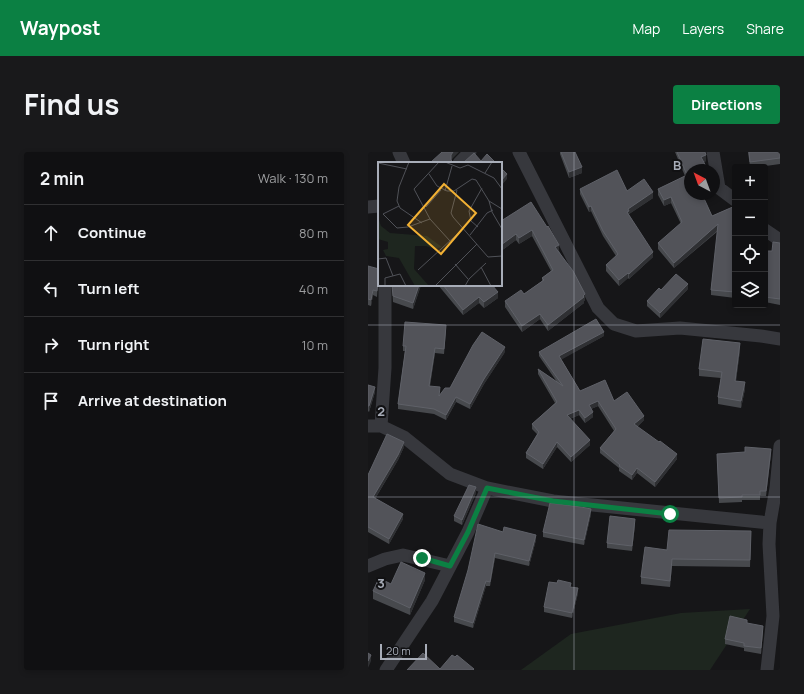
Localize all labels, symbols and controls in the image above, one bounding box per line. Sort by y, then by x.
text: Waypost [20,15,100,41]
text: Map [632,19,660,38]
text: Layers [682,19,724,38]
text: Share [746,19,784,38]
text: Find us [24,85,119,123]
button: Directions [673,85,780,124]
text: B [673,156,681,174]
inset map [378,162,502,286]
north arrow [684,164,720,200]
map controls [732,164,768,308]
button: + [732,164,768,200]
text: 2 min [40,167,84,190]
text: Walk · 130 m [258,169,328,187]
button: − [732,200,768,236]
icon: ahead [40,222,62,244]
text: Continue [78,222,146,243]
text: 80 m [299,224,328,242]
button: locate [732,236,768,272]
button: layers [732,272,768,308]
icon: left [40,278,62,300]
text: Turn left [78,278,140,299]
text: 40 m [299,280,328,298]
icon: right [40,334,62,356]
text: Turn right [78,334,149,355]
text: 10 m [301,336,328,354]
icon: arrive [40,390,62,412]
text: Arrive at destination [78,390,227,411]
text: 2 [377,402,385,420]
route start [661,505,679,523]
route end [413,549,431,567]
text: 3 [377,574,385,592]
scale bar [380,642,427,661]
text: 20 m [386,643,411,658]

